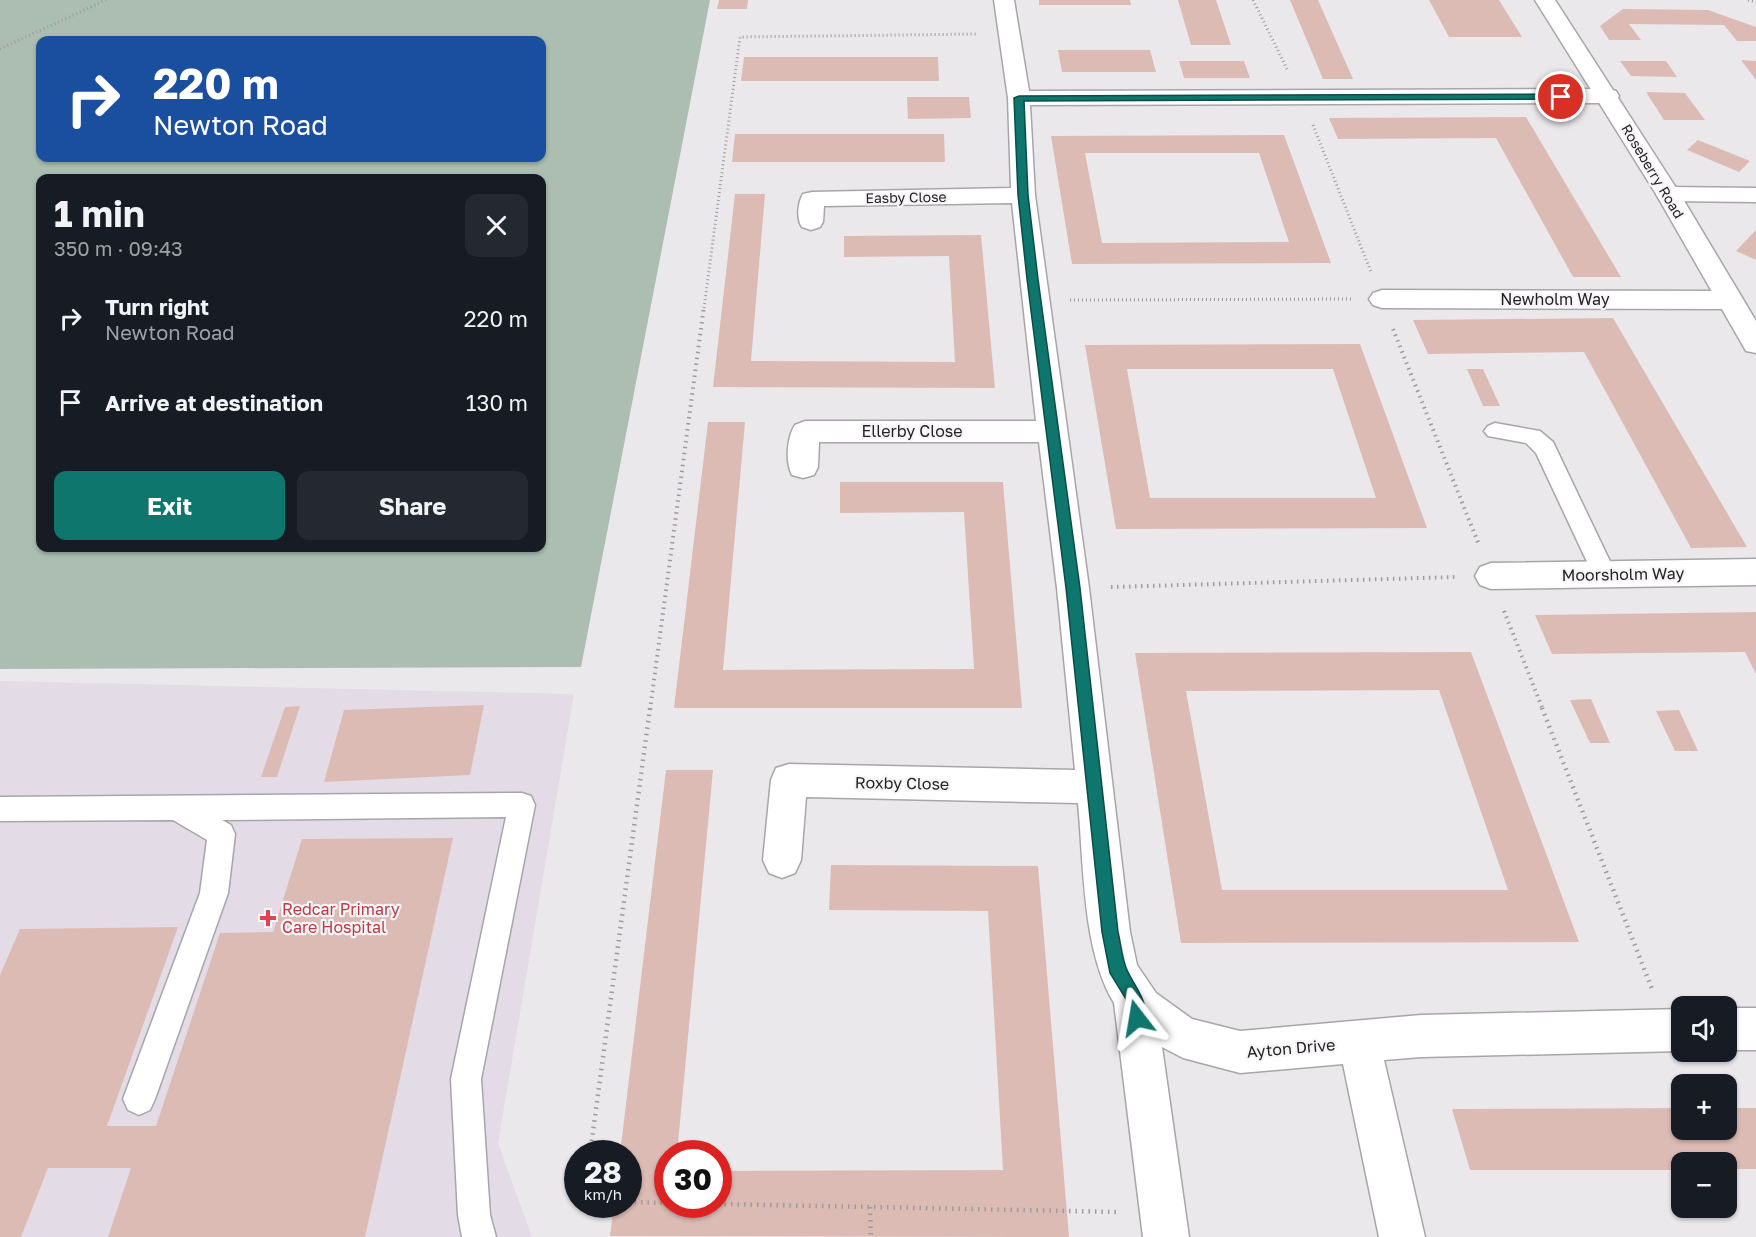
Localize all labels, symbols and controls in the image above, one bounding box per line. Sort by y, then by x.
text: 220 m [153,58,279,108]
icon: right [54,60,132,138]
pin [1535,71,1586,122]
icon: arrive [1544,80,1577,113]
text: Newton Road [153,109,328,141]
street label: Roseberry Road [1618,121,1688,221]
street label: Easby Close [865,188,947,206]
text: 1 min [54,192,145,235]
button: close [465,194,528,257]
text: 350 m · 09:43 [54,236,183,260]
street label: Newholm Way [1500,289,1610,309]
text: Turn right [105,293,209,320]
icon: right [54,302,87,335]
text: 220 m [464,305,528,332]
text: Newton Road [105,320,235,344]
icon: arrive [54,386,87,419]
text: Arrive at destination [105,389,323,416]
text: 130 m [466,389,528,416]
street label: Ellerby Close [861,421,963,441]
button: Exit [54,471,285,540]
button: Share [297,471,528,540]
street label: Moorsholm Way [1561,563,1685,585]
street label: Roxby Close [855,772,949,794]
place label: Redcar Primary Care Hospital [282,899,400,937]
marker: Redcar Primary Care Hospital [259,909,277,927]
position arrow [1105,986,1169,1050]
map controls [1671,996,1737,1218]
button: sound [1671,996,1737,1062]
street label: Ayton Drive [1246,1034,1336,1062]
button: + [1671,1074,1737,1140]
speed limit sign: 30 [654,1140,732,1218]
button: − [1671,1152,1737,1218]
text: 28 [584,1154,622,1190]
text: km/h [584,1185,622,1203]

